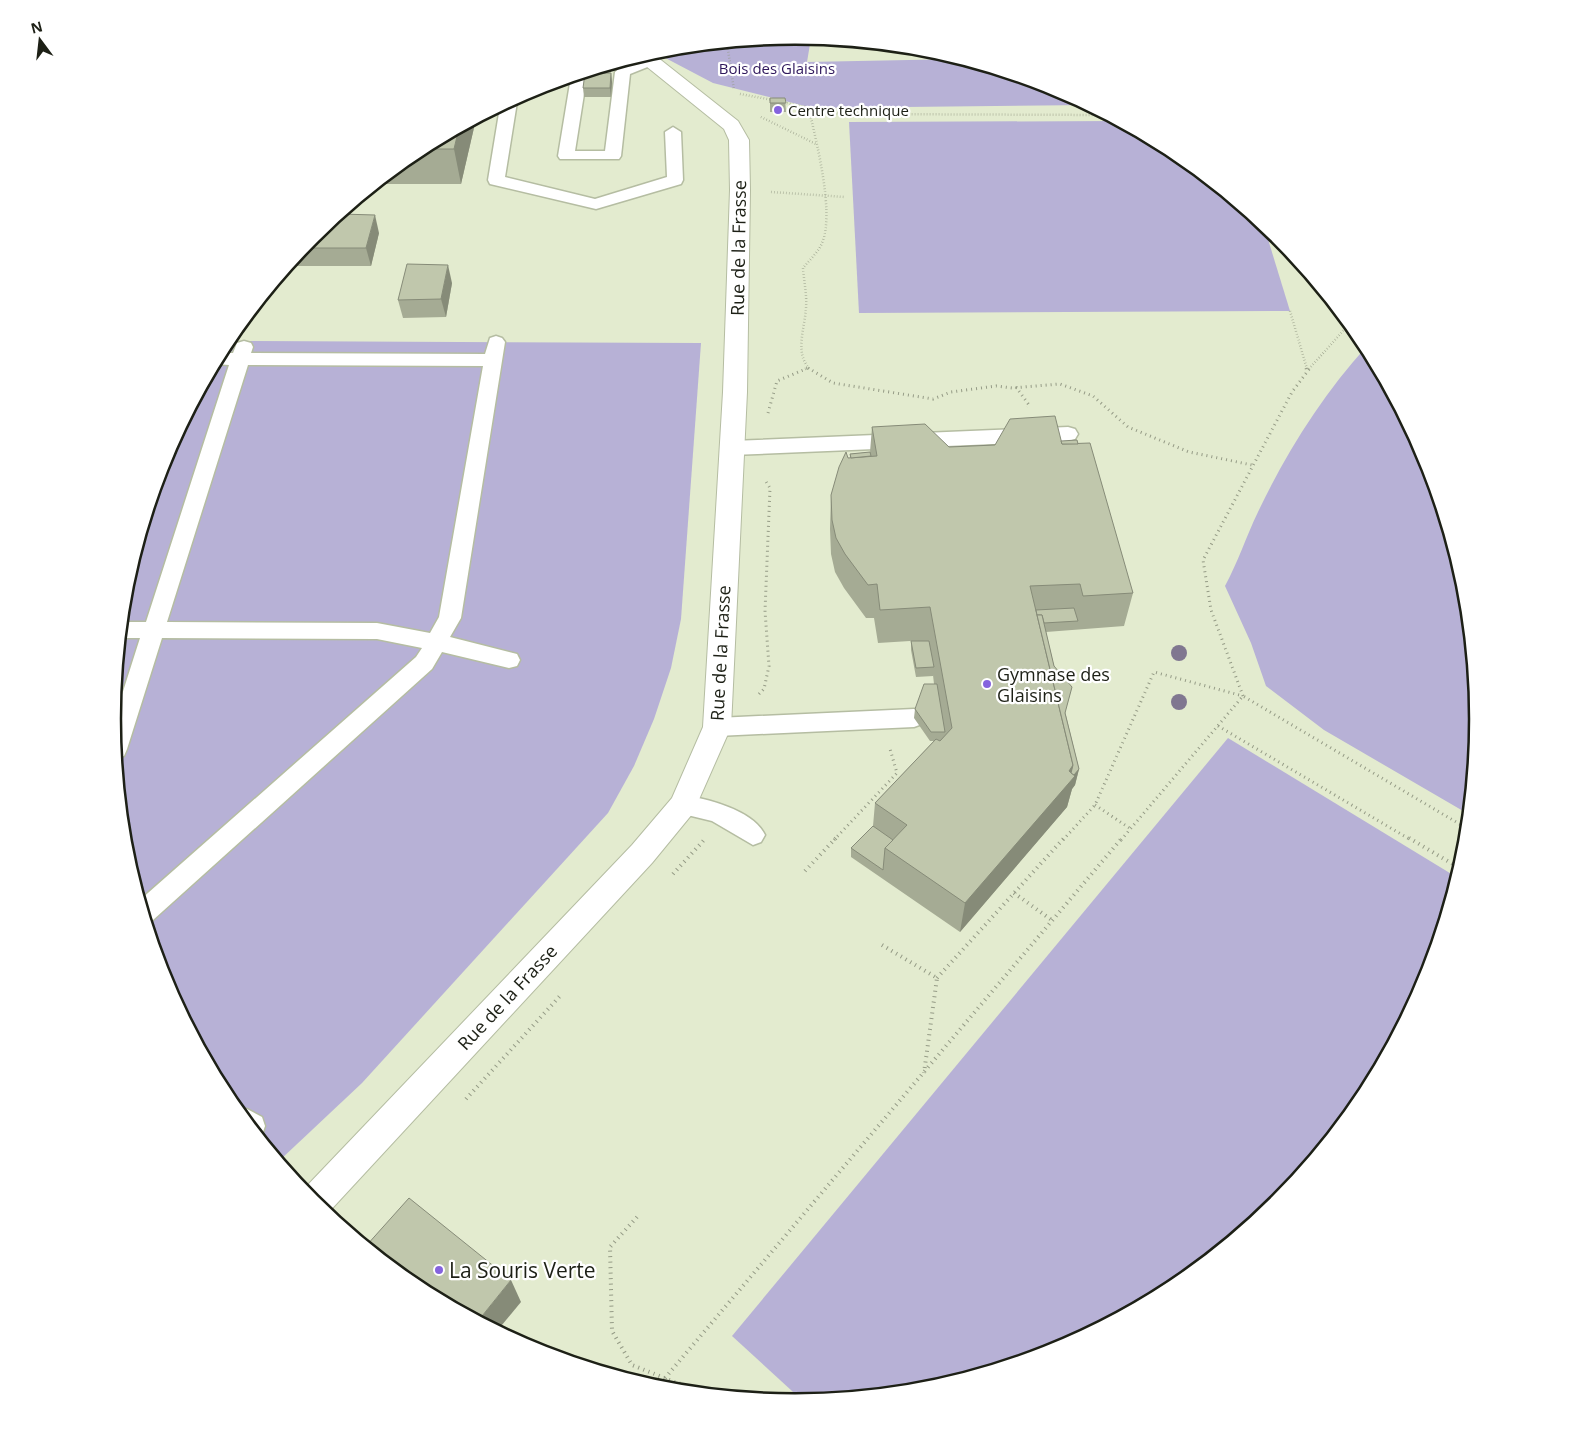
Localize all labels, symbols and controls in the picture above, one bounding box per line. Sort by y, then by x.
north arrow [15,15,65,65]
text: N [29,16,44,38]
park label: Bois des Glaisins [719,58,835,78]
place label: Centre technique [788,100,909,120]
marker: Centre technique [772,104,784,116]
street label: Rue de la Frasse [725,180,751,316]
street label: Rue de la Frasse [704,585,736,721]
place label: Gymnase des Glaisins [997,662,1110,707]
marker: Gymnase des Glaisins [981,678,993,690]
street label: Rue de la Frasse [452,939,562,1055]
place label: La Souris Verte [449,1256,596,1284]
marker: La Souris Verte [433,1264,445,1276]

